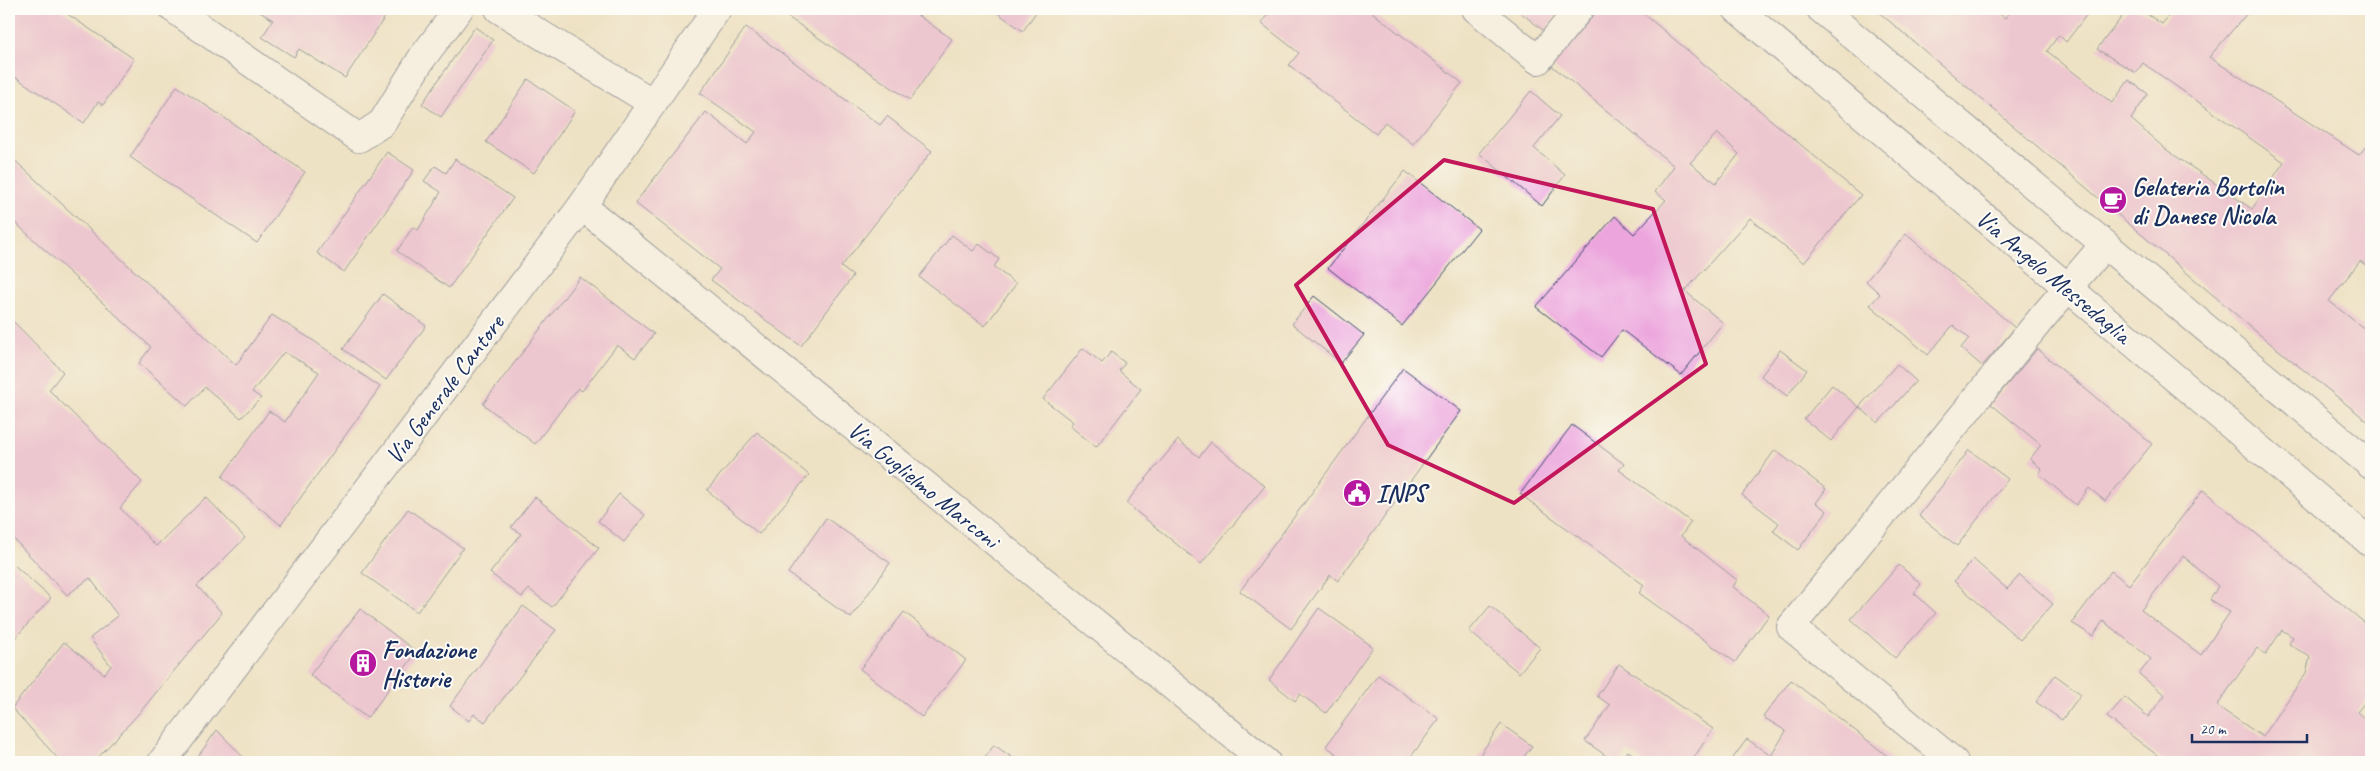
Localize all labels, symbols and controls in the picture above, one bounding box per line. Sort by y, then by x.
place label: Gelateria Bortolin di Danese Nicola [2132,171,2285,232]
cafe icon: Gelateria Bortolin di Danese Nicola [2098,185,2128,215]
street label: Via Angelo Messedaglia [1969,203,2140,353]
street label: Via Generale Cantore [378,307,512,471]
street label: Via Guglielmo Marconi [841,414,1008,558]
public building icon: INPS [1342,478,1372,508]
place label: INPS [1376,478,1431,510]
place label: Fondazione Historie [382,634,477,695]
building icon: Fondazione Historie [348,648,378,678]
scale bar [2192,711,2308,743]
text: 20 m [2200,720,2227,739]

